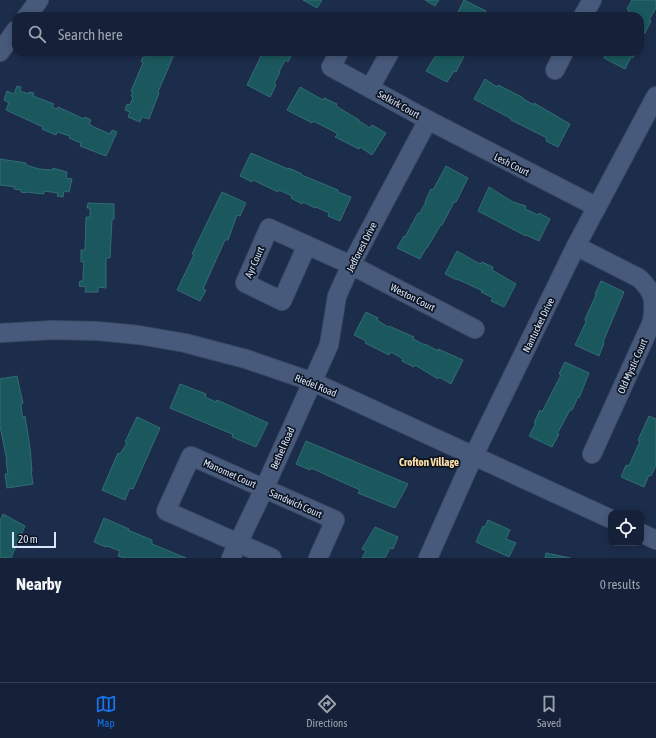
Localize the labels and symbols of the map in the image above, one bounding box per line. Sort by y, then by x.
street label: Selkirk Court [376,88,422,121]
street label: Lesh Court [492,151,531,178]
street label: Jedforest Drive [344,220,379,274]
street label: Ayr Court [243,245,266,280]
street label: Weston Court [389,282,437,313]
street label: Nantucket Drive [521,296,557,354]
street label: Old Mystic Court [615,337,649,395]
street label: Riedel Road [293,372,339,399]
street label: Bethel Road [268,425,297,471]
district label: Crofton Village [399,456,459,468]
street label: Manomet Court [202,457,258,490]
street label: Sandwich Court [268,487,324,520]
scale bar [12,530,56,549]

